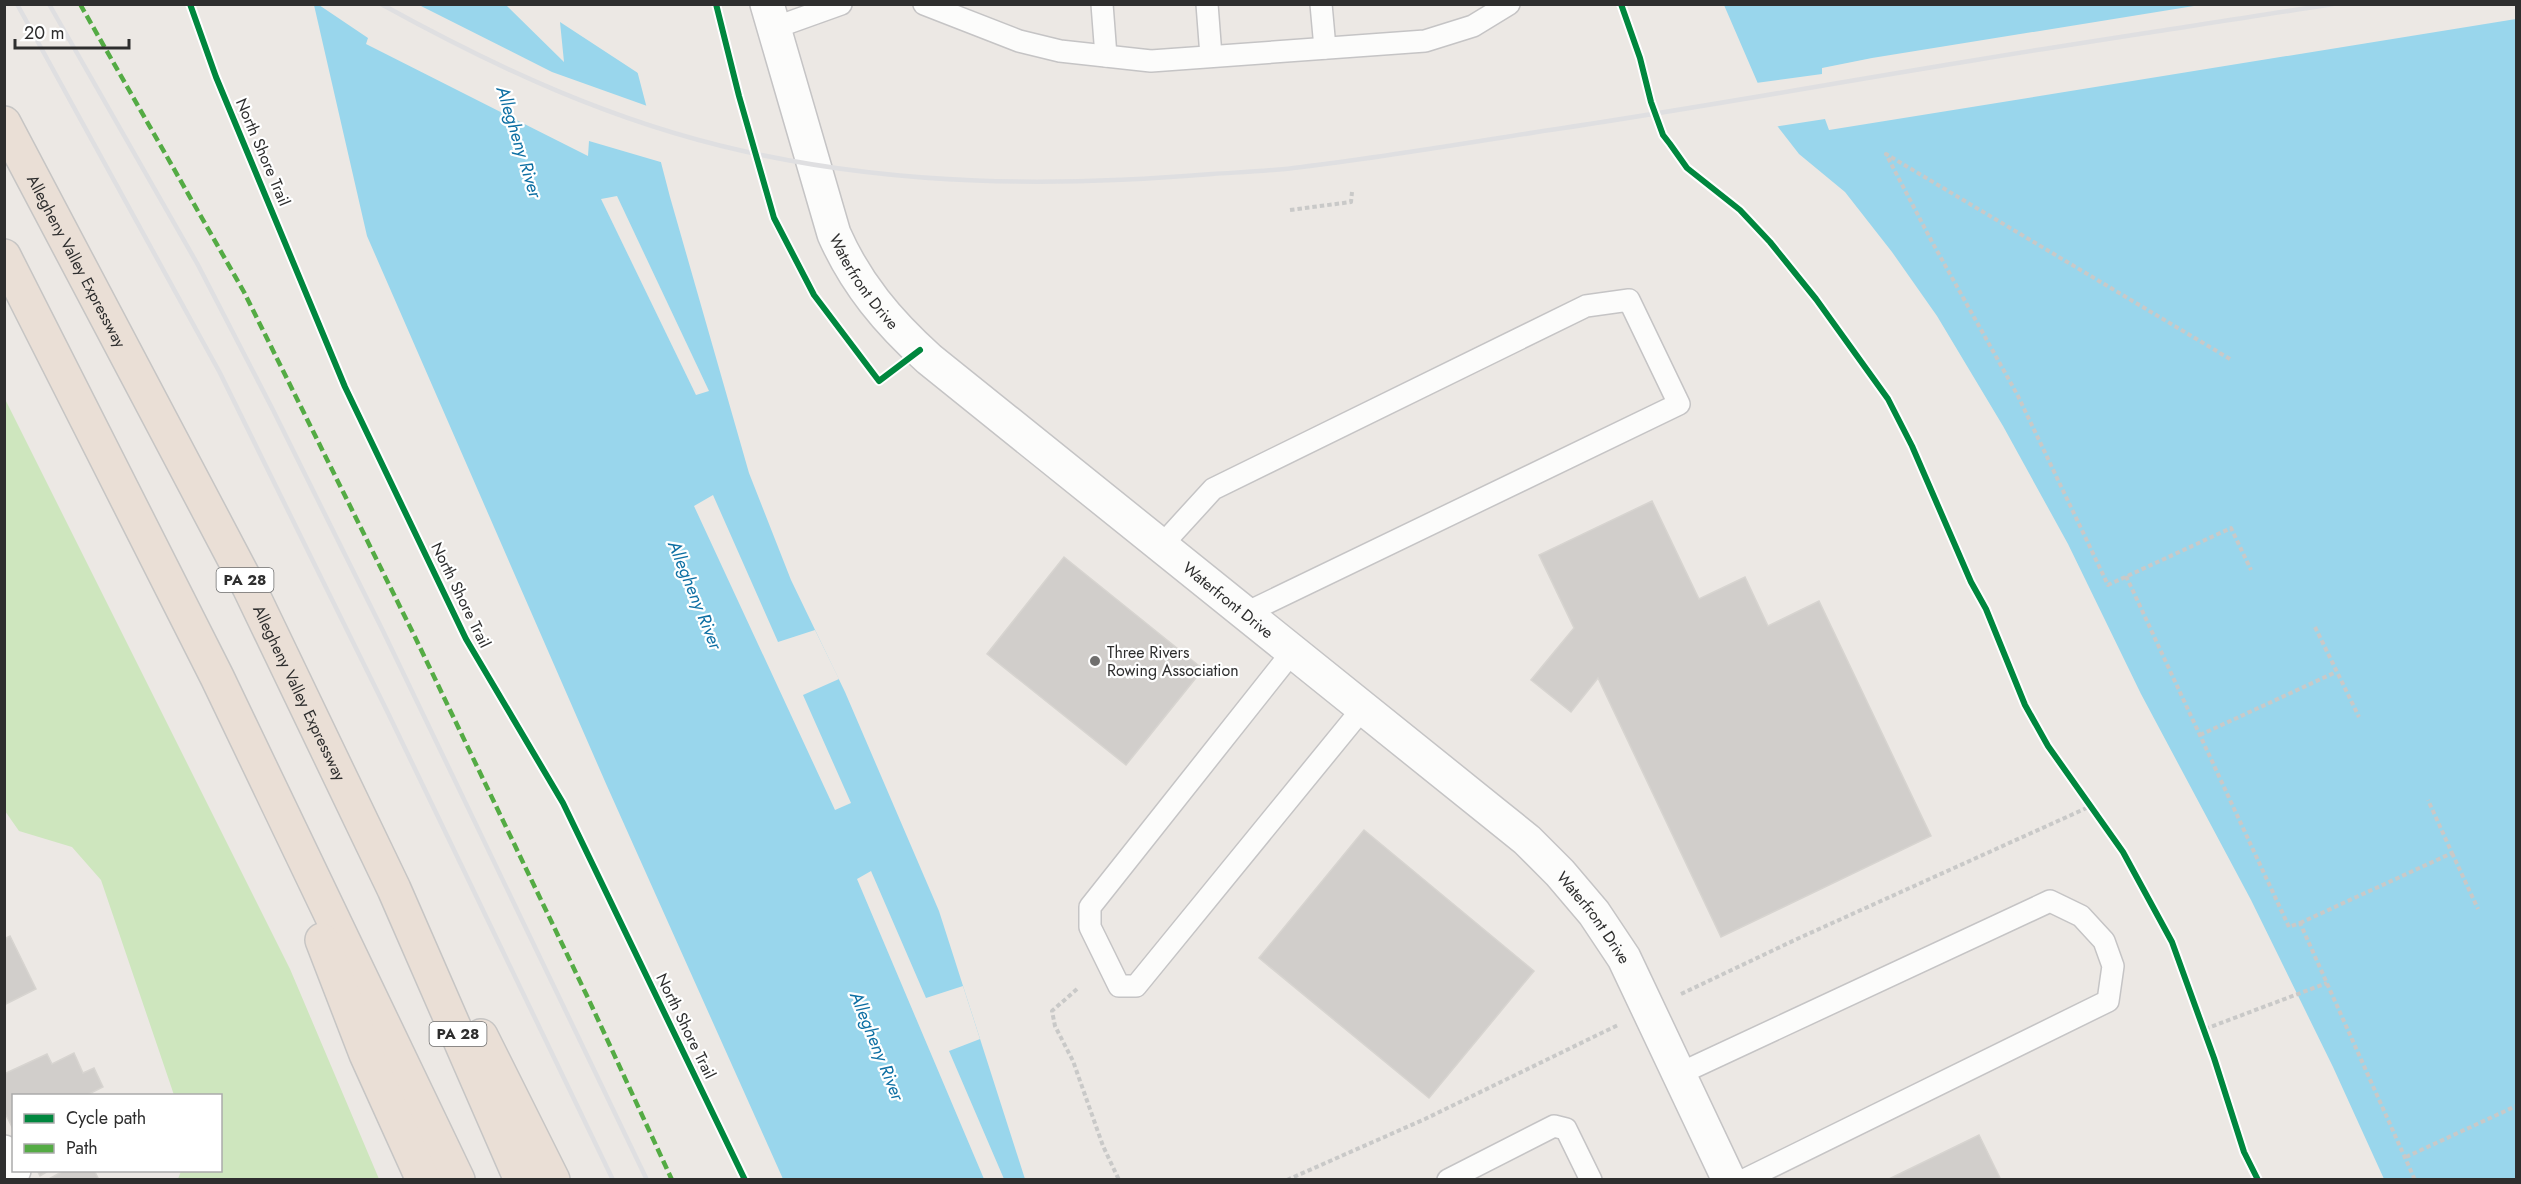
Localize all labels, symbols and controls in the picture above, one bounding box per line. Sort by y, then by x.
scale bar [15,12,129,50]
text: 20 m [24,20,64,46]
water label: Allegheny River [489,82,549,202]
street label: North Shore Trail [230,95,296,209]
street label: Allegheny Valley Expressway [22,170,132,352]
street label: Waterfront Drive [824,230,904,334]
water label: Allegheny River [661,536,729,654]
street label: North Shore Trail [425,538,497,652]
street label: Waterfront Drive [1178,556,1279,643]
road number: PA 28 [216,568,274,592]
street label: Allegheny Valley Expressway [248,601,352,785]
place label: Three Rivers Rowing Association [1107,641,1239,682]
marker: Three Rivers Rowing Association [1088,654,1102,668]
street label: Waterfront Drive [1552,866,1636,967]
street label: North Shore Trail [650,969,722,1083]
water label: Allegheny River [843,987,911,1105]
road number: PA 28 [430,1022,486,1046]
legend [12,1094,222,1172]
text: Cycle path [66,1105,146,1131]
text: Path [66,1135,98,1161]

